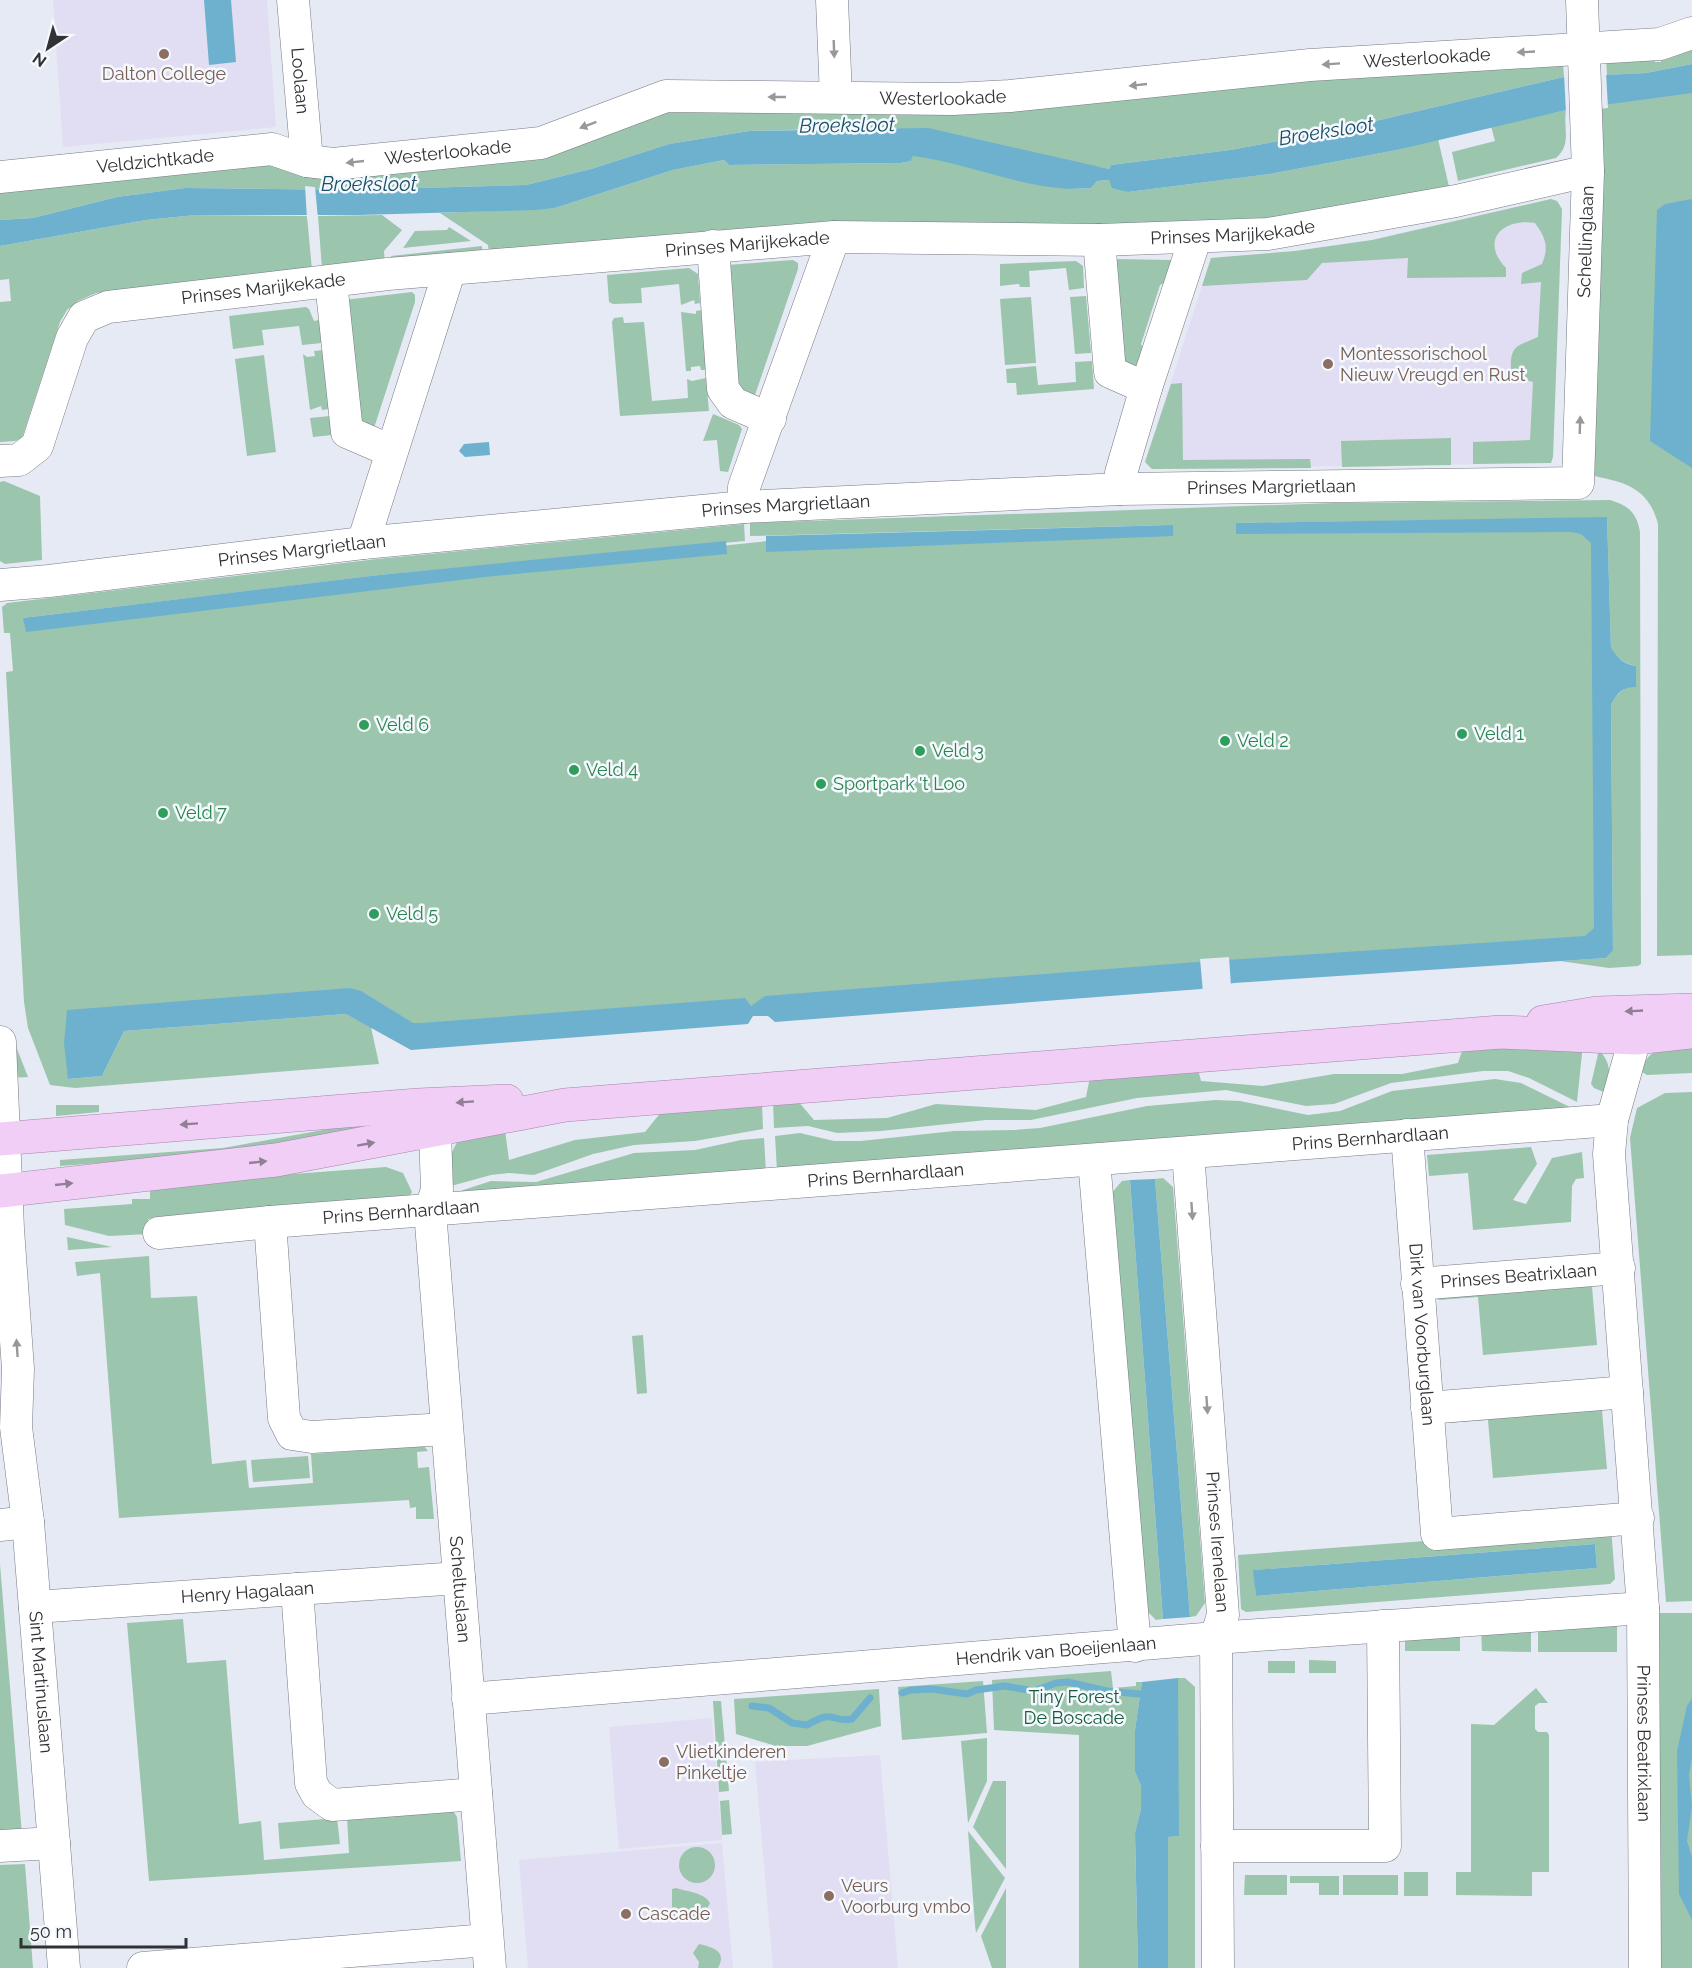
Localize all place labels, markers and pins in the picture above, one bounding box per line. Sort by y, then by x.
marker: Dalton College [157,47,171,61]
place label: Dalton College [102,63,227,84]
place label: Montessorischool Nieuw Vreugd en Rust [1340,343,1526,385]
marker: Montessorischool Nieuw Vreugd en Rust [1321,357,1335,371]
place label: Veld 6 [376,714,429,735]
marker: Veld 6 [357,718,371,732]
place label: Veld 1 [1474,723,1524,744]
marker: Veld 1 [1455,727,1469,741]
place label: Veld 2 [1237,730,1289,751]
marker: Veld 2 [1218,734,1232,748]
place label: Veld 3 [932,740,984,761]
marker: Veld 3 [913,744,927,758]
place label: Veld 4 [586,759,638,780]
marker: Veld 4 [567,763,581,777]
place label: Sportpark 't Loo [833,773,965,794]
marker: Sportpark 't Loo [814,777,828,791]
place label: Veld 7 [175,802,227,823]
marker: Veld 7 [156,806,170,820]
place label: Veld 5 [386,903,438,924]
marker: Veld 5 [367,907,381,921]
place label: Vlietkinderen Pinkeltje [676,1741,786,1783]
marker: Vlietkinderen Pinkeltje [657,1755,671,1769]
place label: Veurs Voorburg vmbo [841,1875,971,1917]
marker: Veurs Voorburg vmbo [822,1889,836,1903]
place label: Cascade [638,1903,711,1924]
marker: Cascade [619,1907,633,1921]

